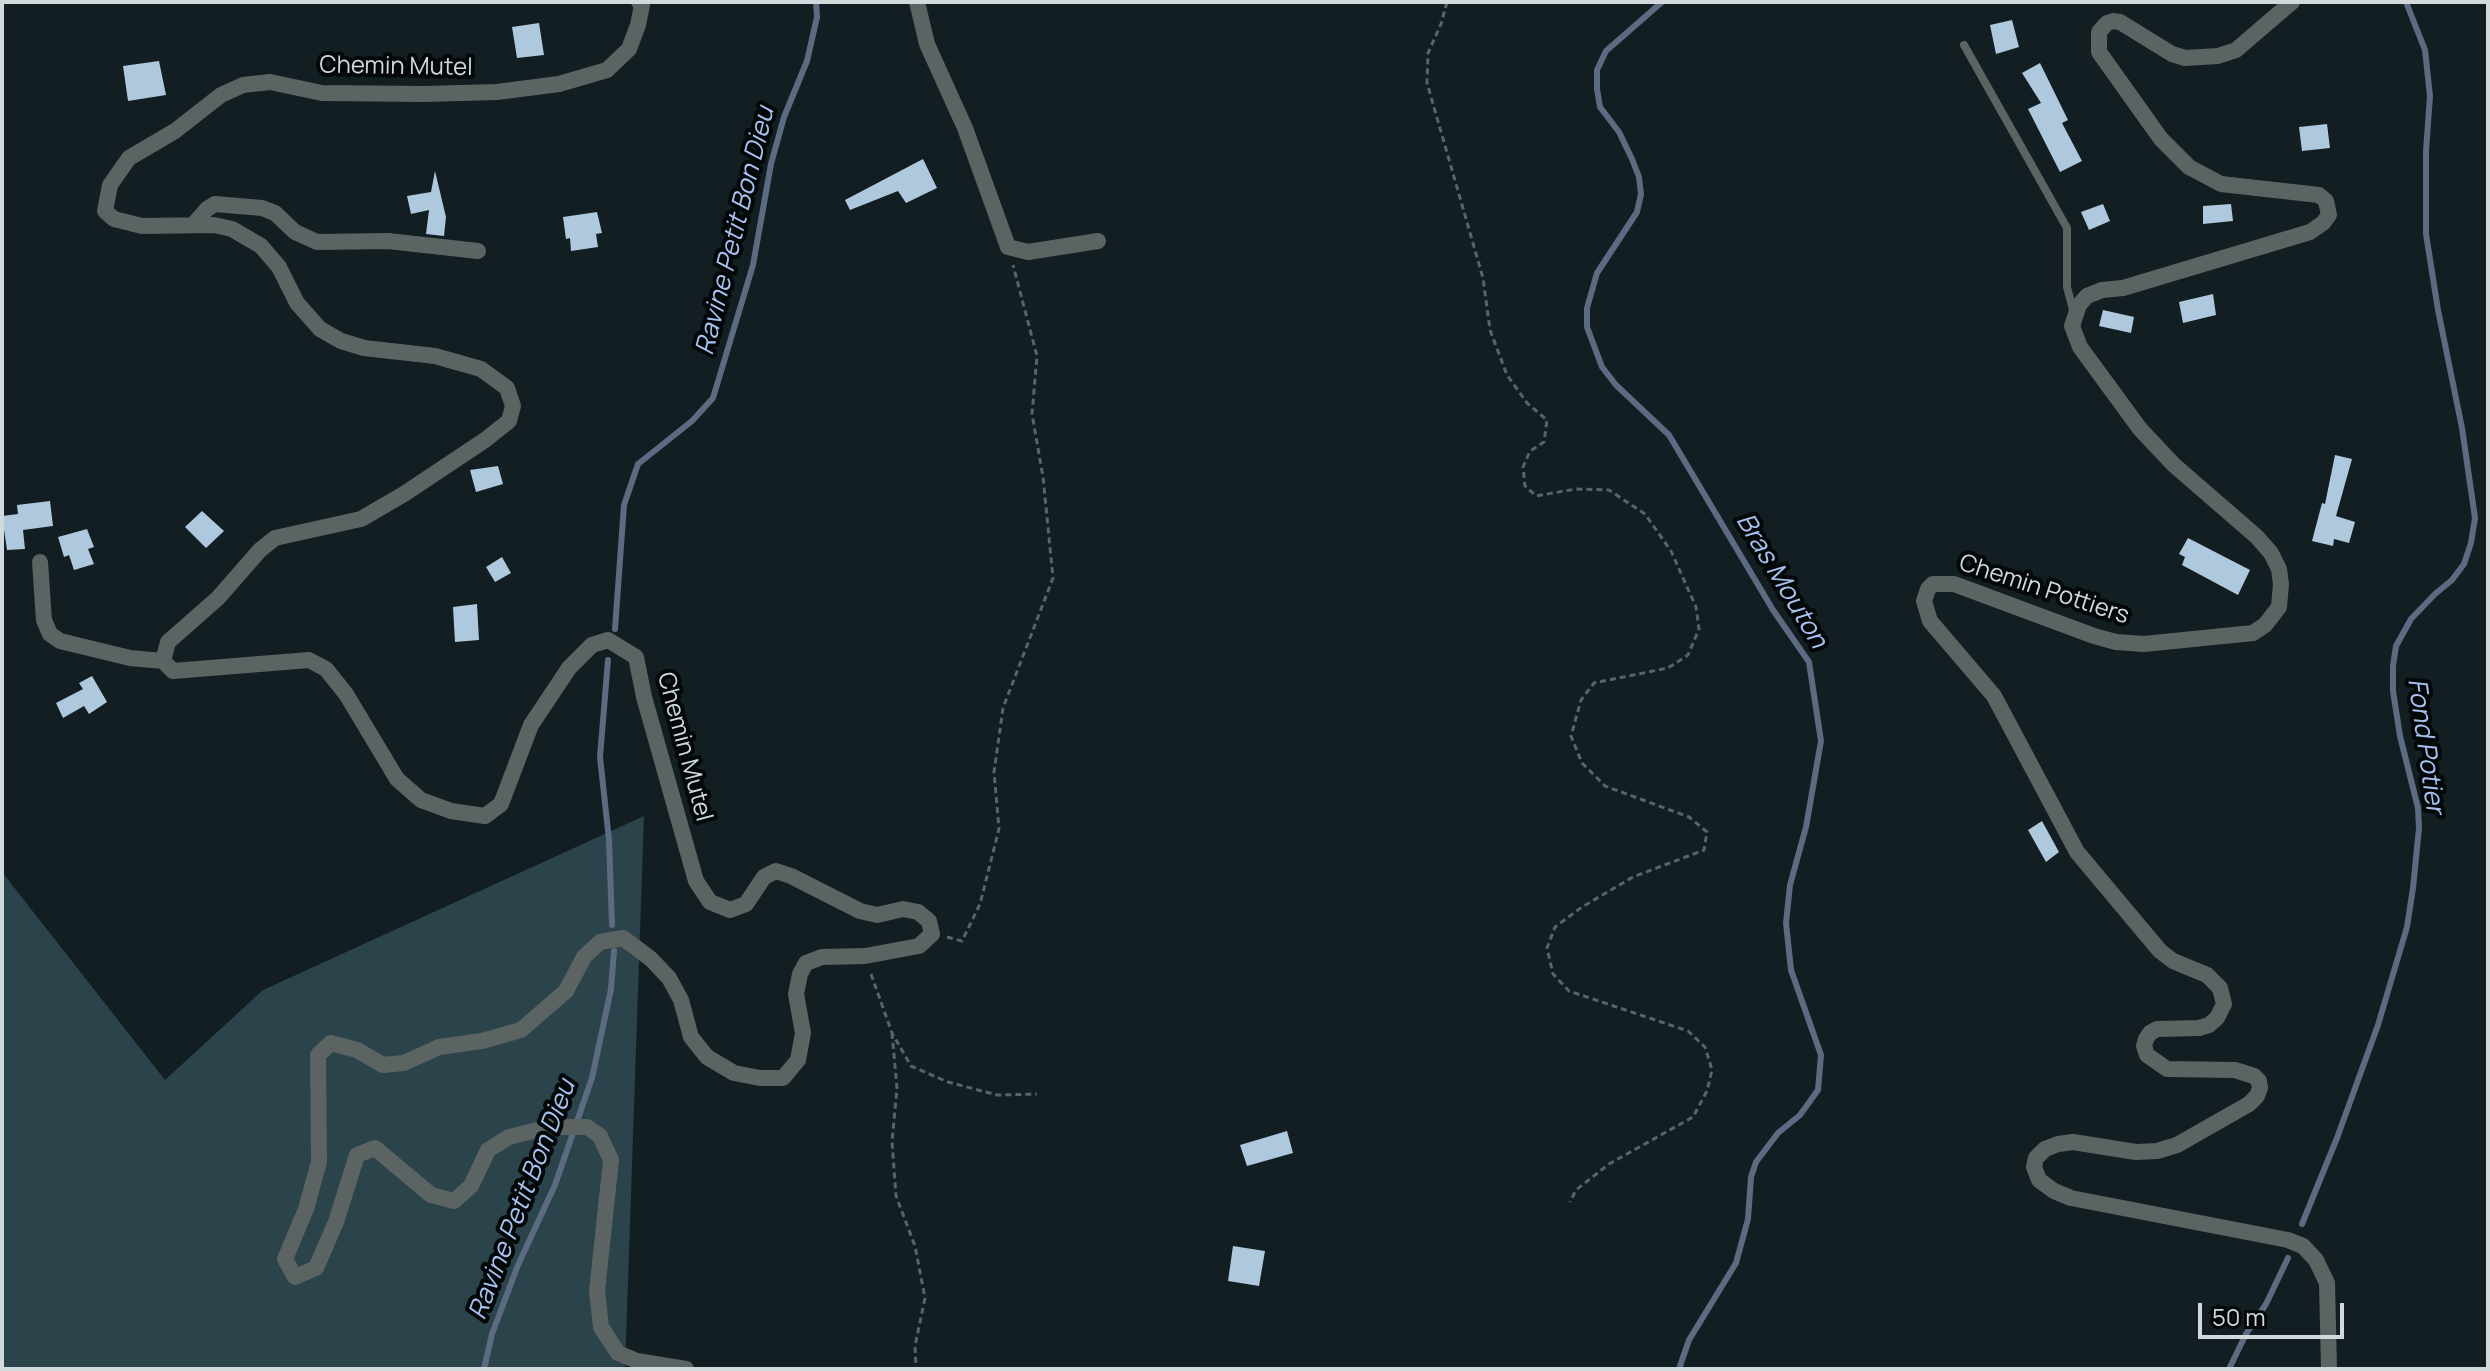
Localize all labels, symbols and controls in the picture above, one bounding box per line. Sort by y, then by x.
street label: Chemin Mutel [319,51,473,83]
water label: Ravine Petit Bon Dieu [690,104,782,358]
water label: Bras Mouton [1729,508,1833,654]
street label: Chemin Pottiers [1955,549,2133,631]
street label: Chemin Mutel [650,669,718,825]
water label: Fond Potier [2400,676,2450,816]
water label: Ravine Petit Bon Dieu [463,1076,583,1324]
scale bar [2202,1287,2348,1337]
text: 50 m [2212,1300,2266,1333]

